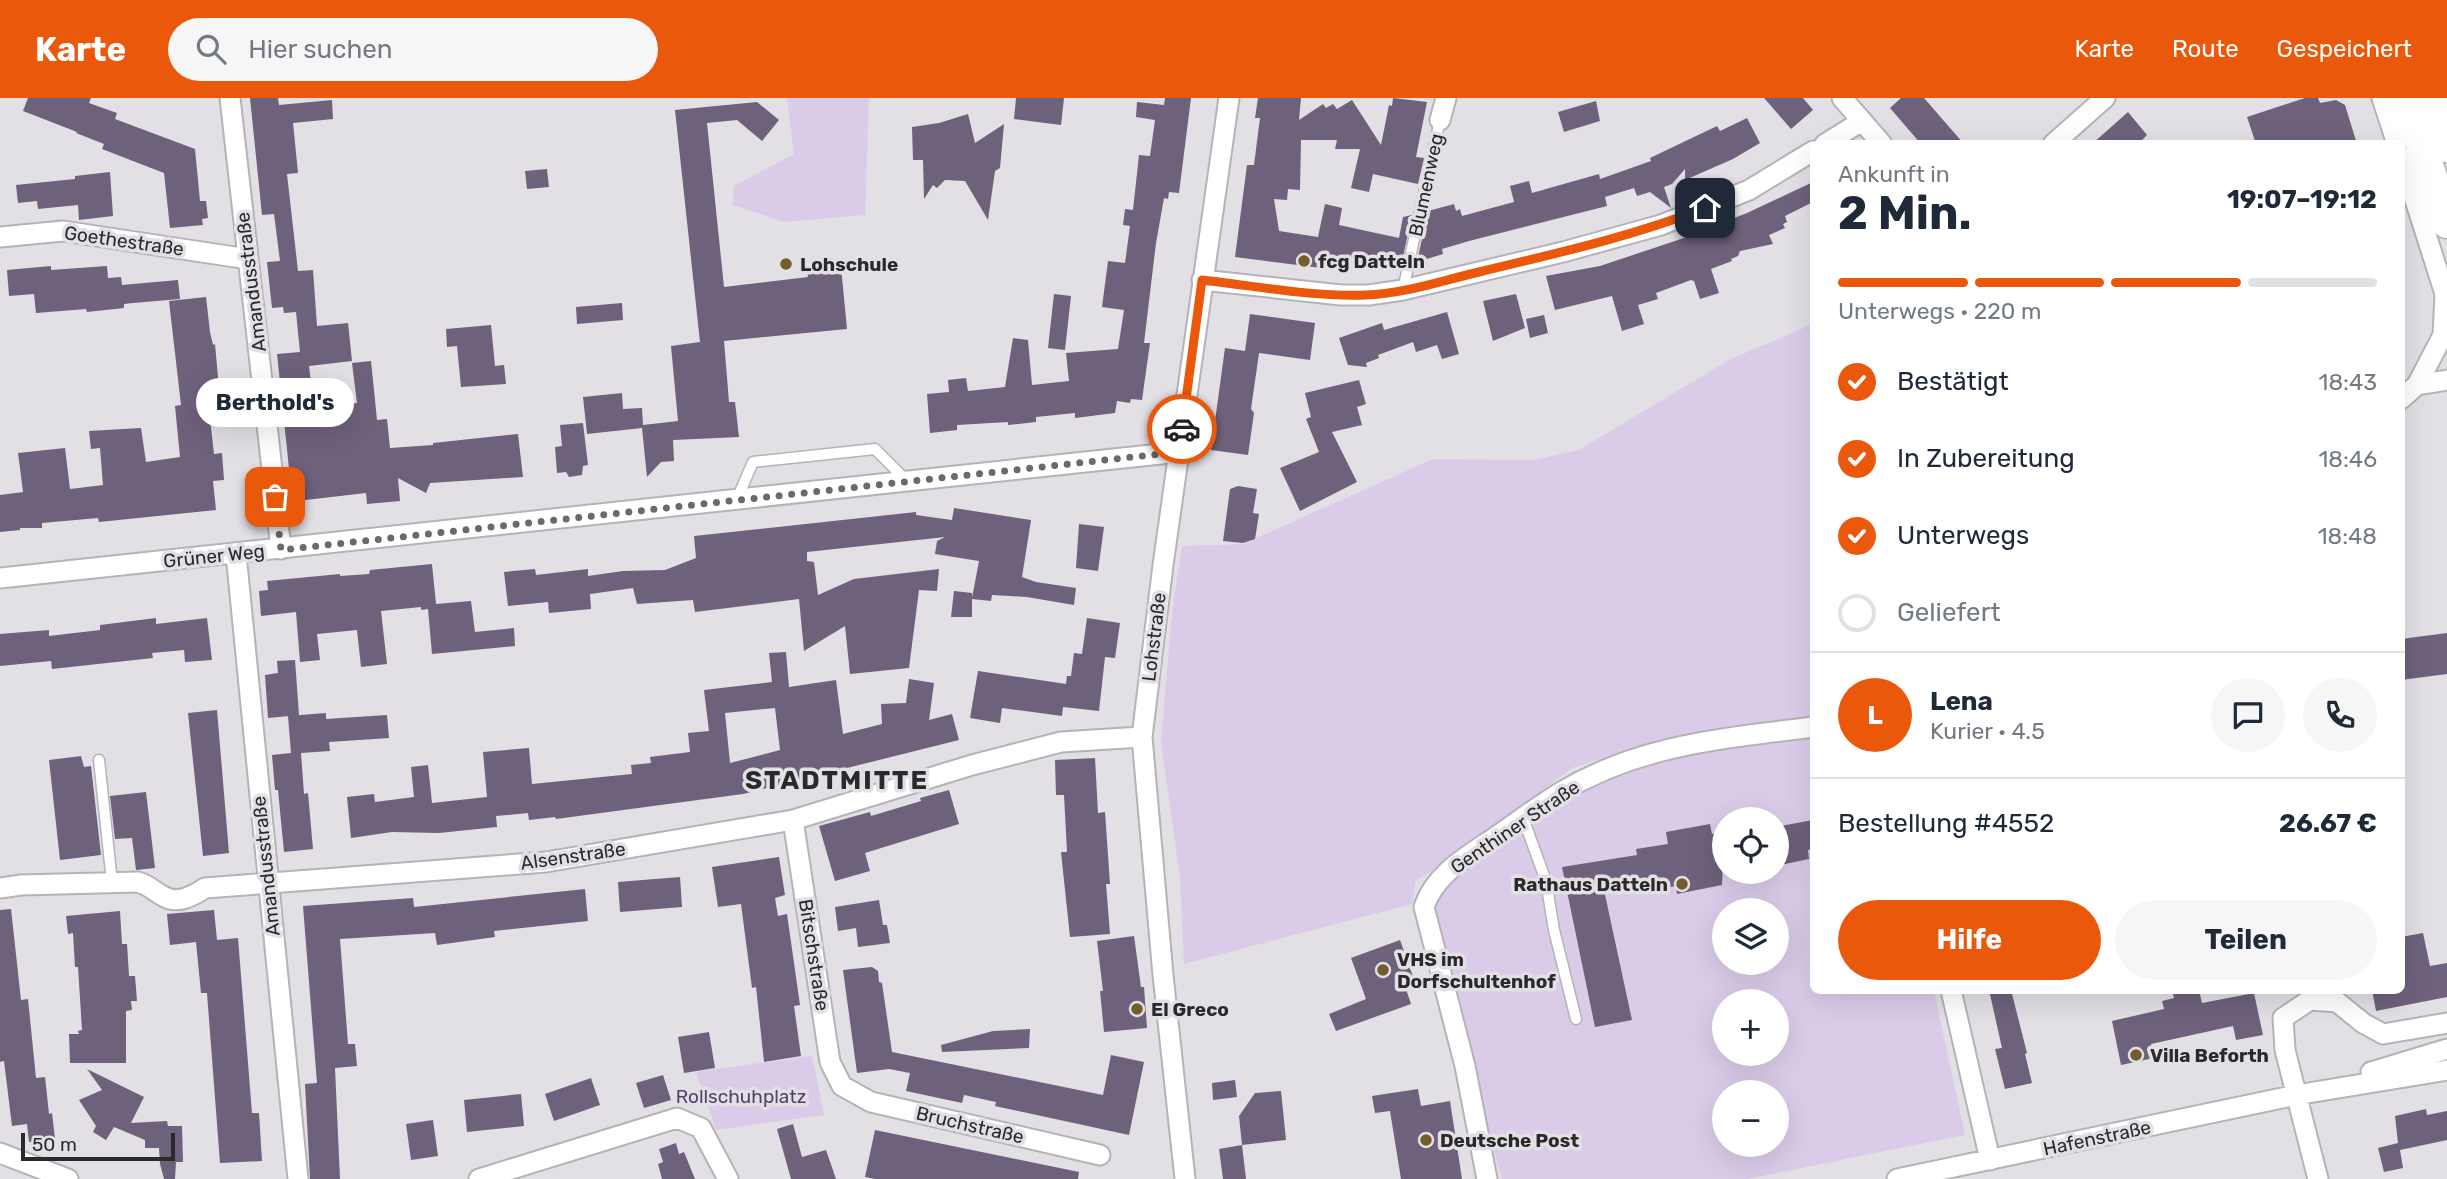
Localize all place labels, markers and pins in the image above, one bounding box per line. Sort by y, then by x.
pin [1675,178,1735,238]
place label: fcg Datteln [1318,250,1425,273]
place label: Lohschule [800,253,898,276]
marker: fcg Datteln [1296,253,1312,269]
marker: Lohschule [778,256,794,272]
callout: Berthold's [196,378,354,427]
pin [245,467,305,527]
place label: Rathaus Datteln [1513,873,1668,896]
marker: Rathaus Datteln [1674,876,1690,892]
place label: VHS im Dorfschultenhof [1397,948,1556,993]
marker: VHS im Dorfschultenhof [1375,962,1391,978]
place label: El Greco [1151,998,1229,1021]
marker: El Greco [1129,1001,1145,1017]
place label: Villa Beforth [2150,1044,2269,1067]
marker: Villa Beforth [2128,1047,2144,1063]
place label: Deutsche Post [1440,1129,1579,1152]
marker: Deutsche Post [1418,1132,1434,1148]

